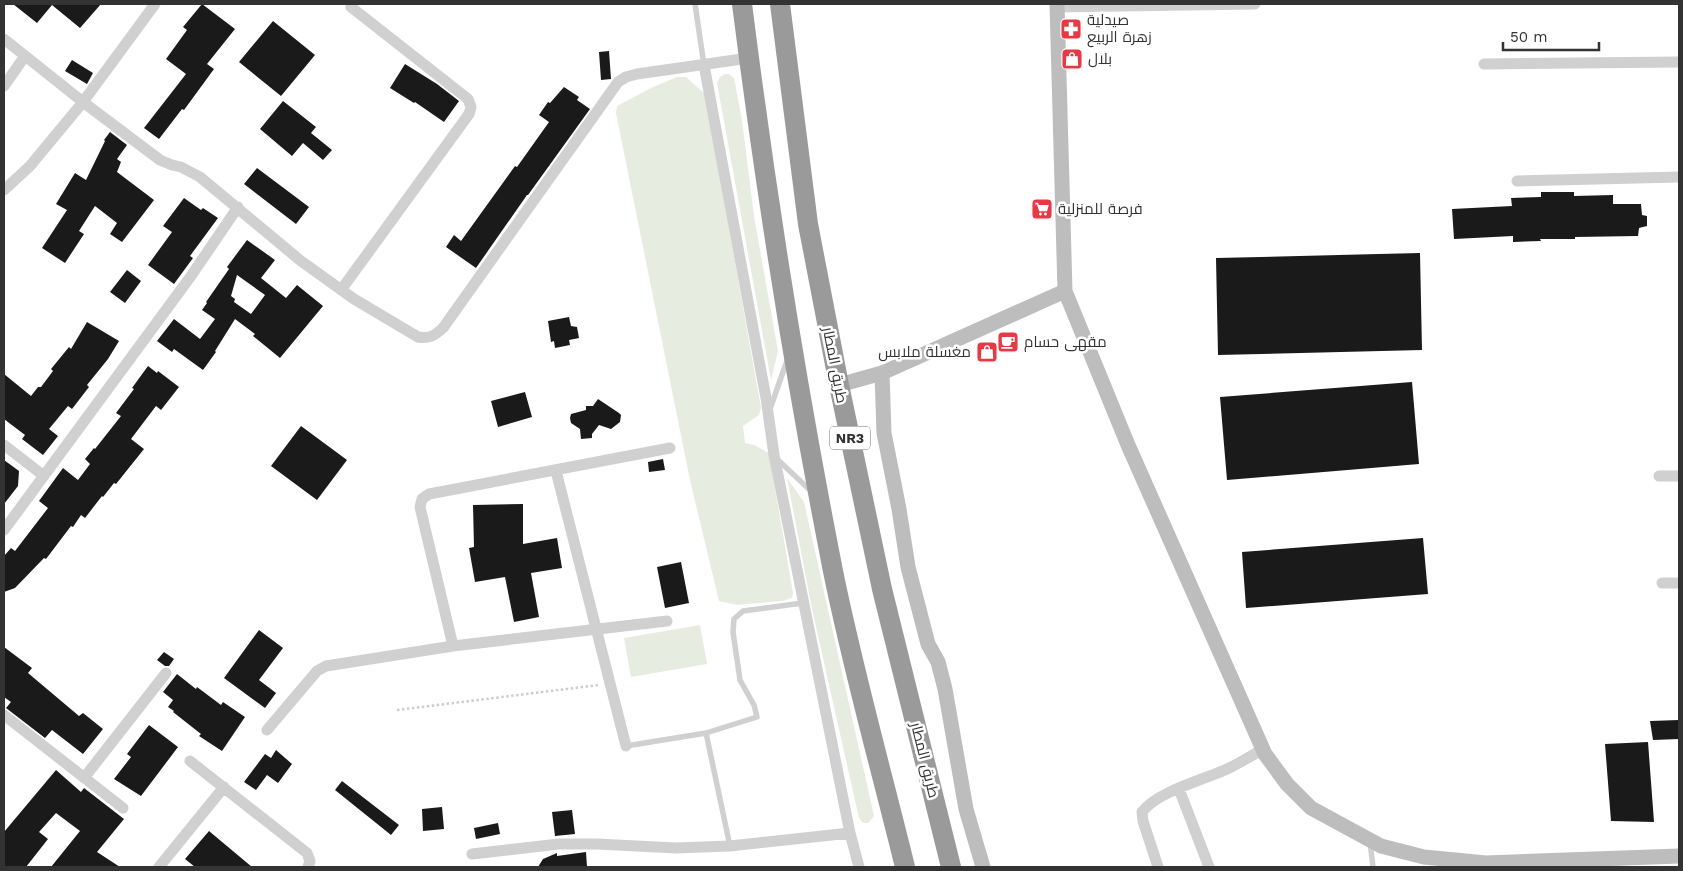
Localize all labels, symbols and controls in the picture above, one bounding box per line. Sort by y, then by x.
place label: صيدلية زهرة الربيع [1087,11,1152,48]
pharmacy icon: صيدلية زهرة الربيع [1059,17,1083,41]
scale bar [1503,20,1599,52]
text: 50 m [1510,28,1547,46]
shop icon: بلال [1060,47,1084,71]
place label: بلال [1088,50,1112,68]
supermarket icon: فرصة للمنزلية [1030,197,1054,221]
place label: فرصة للمنزلية [1058,200,1143,218]
street label: طريق المطار [818,324,851,405]
cafe icon: مقهى حسام [996,330,1020,354]
place label: مقهى حسام [1024,333,1107,352]
shop icon: مغسلة ملابس [975,340,999,364]
place label: مغسلة ملابس [878,343,971,362]
road number: NR3 [830,426,870,449]
street label: طريق المطار [906,719,943,800]

